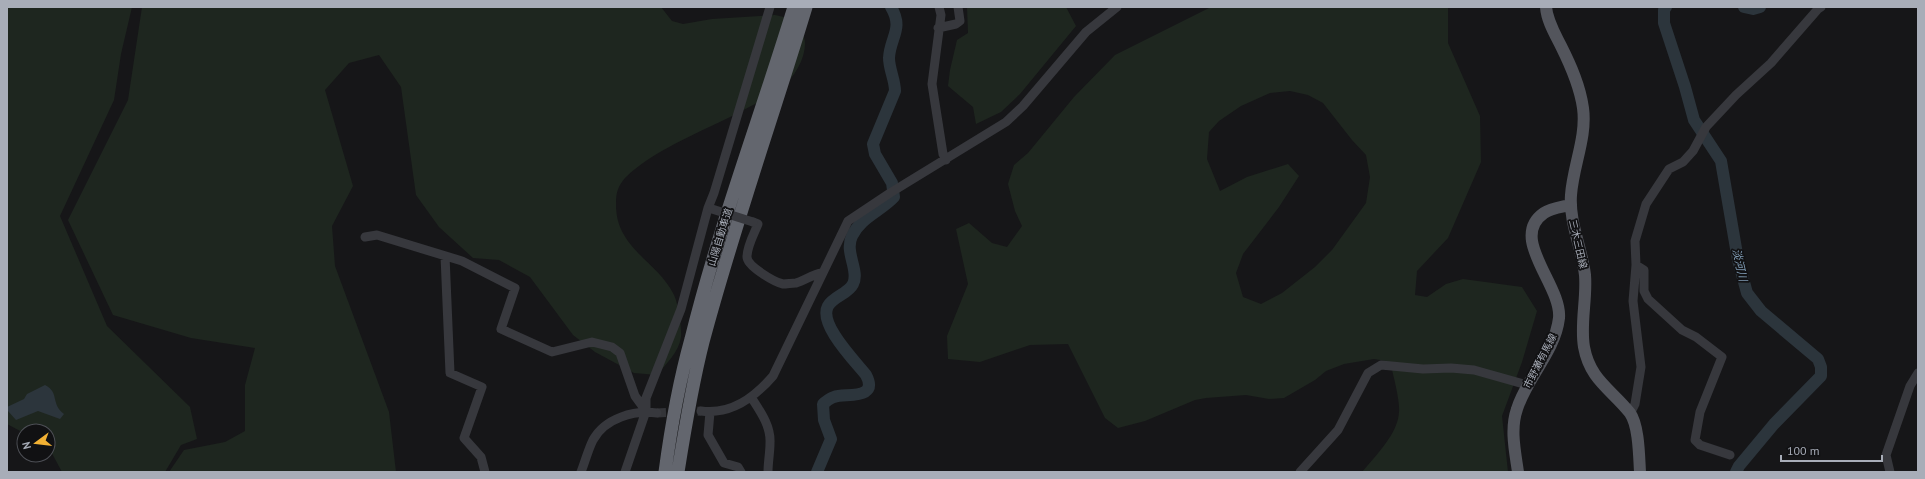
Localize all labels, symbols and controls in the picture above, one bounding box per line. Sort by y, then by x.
street label: 山陽自動車道 [705,206,735,268]
street label: 三木三田線 [1566,218,1590,270]
water label: 淡河川 [1729,247,1751,284]
street label: 市野瀬有馬線 [1521,331,1559,391]
north arrow [16,423,56,463]
scale bar [1781,437,1882,463]
text: N [19,440,34,451]
text: 100 m [1787,443,1820,458]

